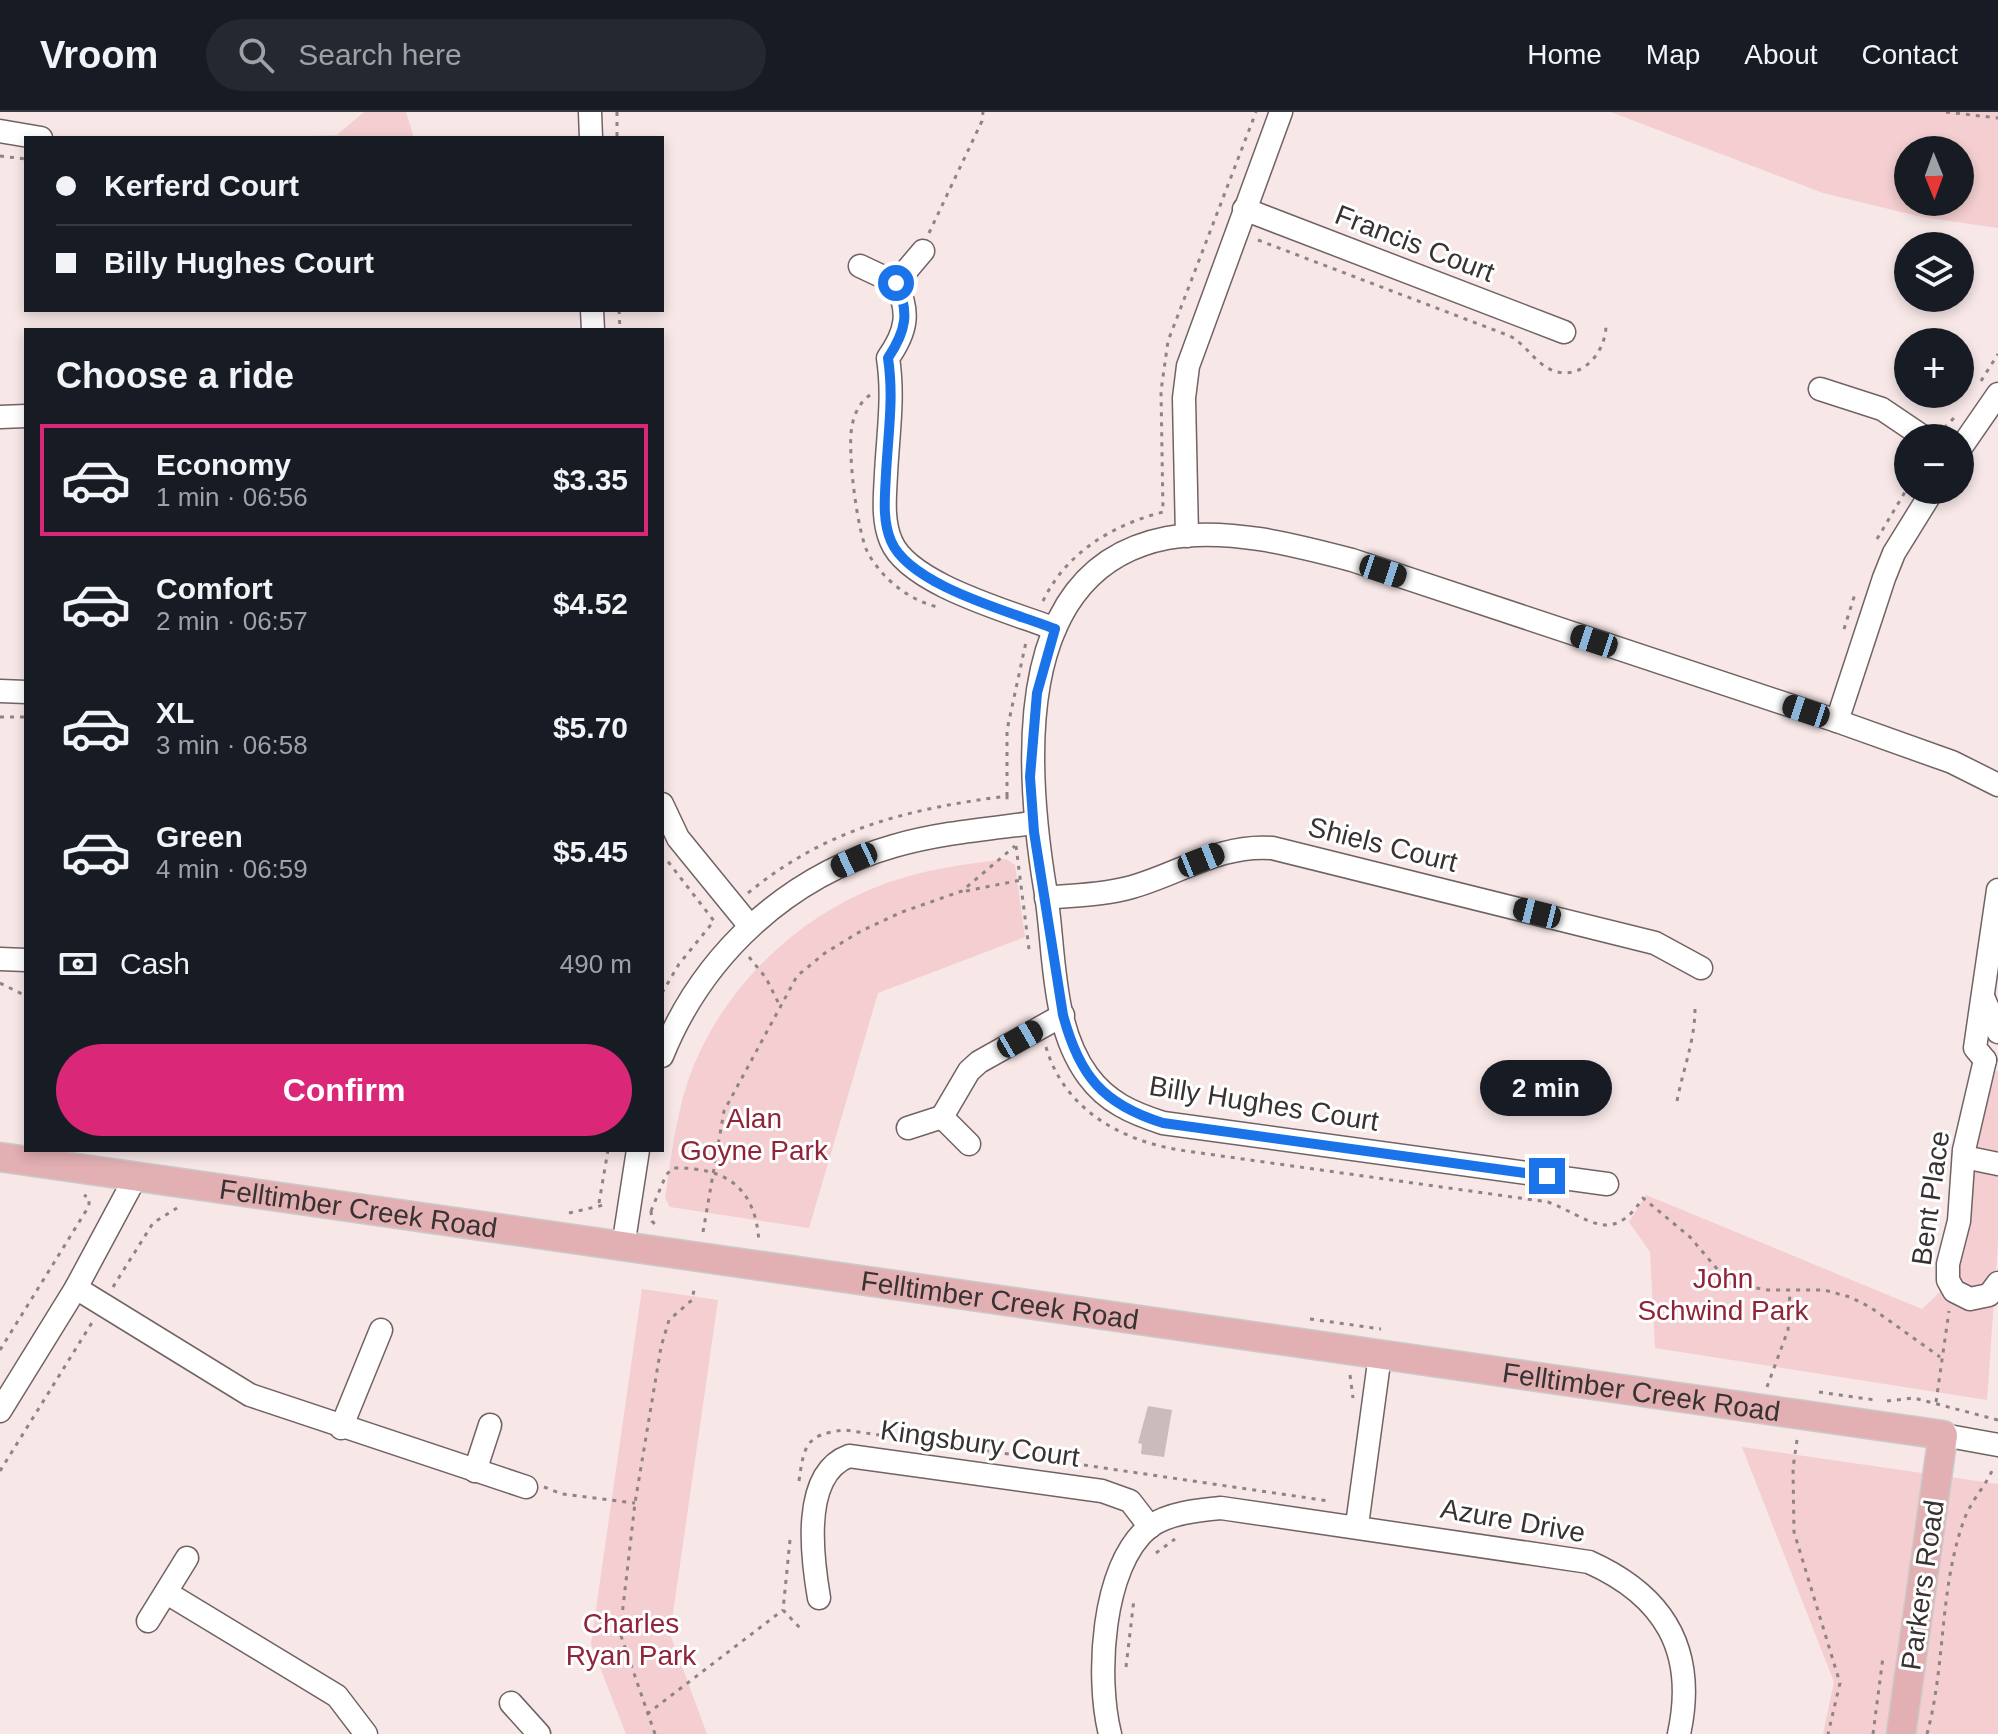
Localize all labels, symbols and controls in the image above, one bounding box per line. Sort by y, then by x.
search box [206,19,766,91]
icon: search [234,33,278,77]
text: Vroom [40,34,158,76]
text: Search here [298,38,462,71]
text: Home [1527,39,1602,70]
text: Map [1646,39,1700,70]
text: About [1744,39,1818,70]
text: Contact [1862,39,1958,70]
north arrow [1894,136,1974,216]
map controls [1894,136,1974,504]
text: Kerferd Court [104,169,299,202]
street label: Francis Court [1331,199,1499,288]
button: layers [1894,232,1974,312]
text: Billy Hughes Court [104,246,374,279]
route start [878,265,914,301]
button: + [1894,328,1974,408]
text: Choose a ride [56,355,294,396]
button: − [1894,424,1974,504]
icon: car [60,444,132,516]
text: Economy [156,448,291,481]
text: $3.35 [553,463,628,496]
text: 1 min · 06:56 [156,482,308,512]
car [1356,552,1410,590]
icon: car [60,568,132,640]
text: Comfort [156,572,273,605]
text: $4.52 [553,587,628,620]
text: 2 min · 06:57 [156,606,308,636]
car [1567,622,1621,660]
icon: car [60,692,132,764]
car [1779,692,1833,730]
text: XL [156,696,194,729]
text: $5.70 [553,711,628,744]
text: 3 min · 06:58 [156,730,308,760]
street label: Shiels Court [1305,811,1461,878]
icon: car [60,816,132,888]
text: Green [156,820,243,853]
text: $5.45 [553,835,628,868]
car [827,839,881,881]
car [1174,840,1228,880]
text: 4 min · 06:59 [156,854,308,884]
car [1511,896,1563,930]
icon: cash [56,942,100,986]
text: Cash [120,947,190,980]
text: 490 m [560,949,632,979]
car [993,1017,1047,1061]
button: Confirm [56,1044,632,1136]
callout: 2 min [1481,1060,1613,1116]
street label: Billy Hughes Court [1147,1070,1381,1137]
text: 2 min [1512,1073,1580,1103]
park label: Alan Goyne Park [680,1103,829,1166]
street label: Bent Place [1906,1129,1955,1267]
route end [1529,1158,1565,1194]
street label: Felltimber Creek Road [217,1174,499,1244]
park label: John Schwind Park [1637,1263,1810,1326]
street label: Felltimber Creek Road [859,1265,1141,1336]
street label: Felltimber Creek Road [1500,1357,1782,1428]
street label: Kingsbury Court [878,1414,1082,1473]
street label: Azure Drive [1438,1493,1588,1548]
street label: Parkers Road [1895,1498,1950,1672]
park label: Charles Ryan Park [566,1608,697,1671]

